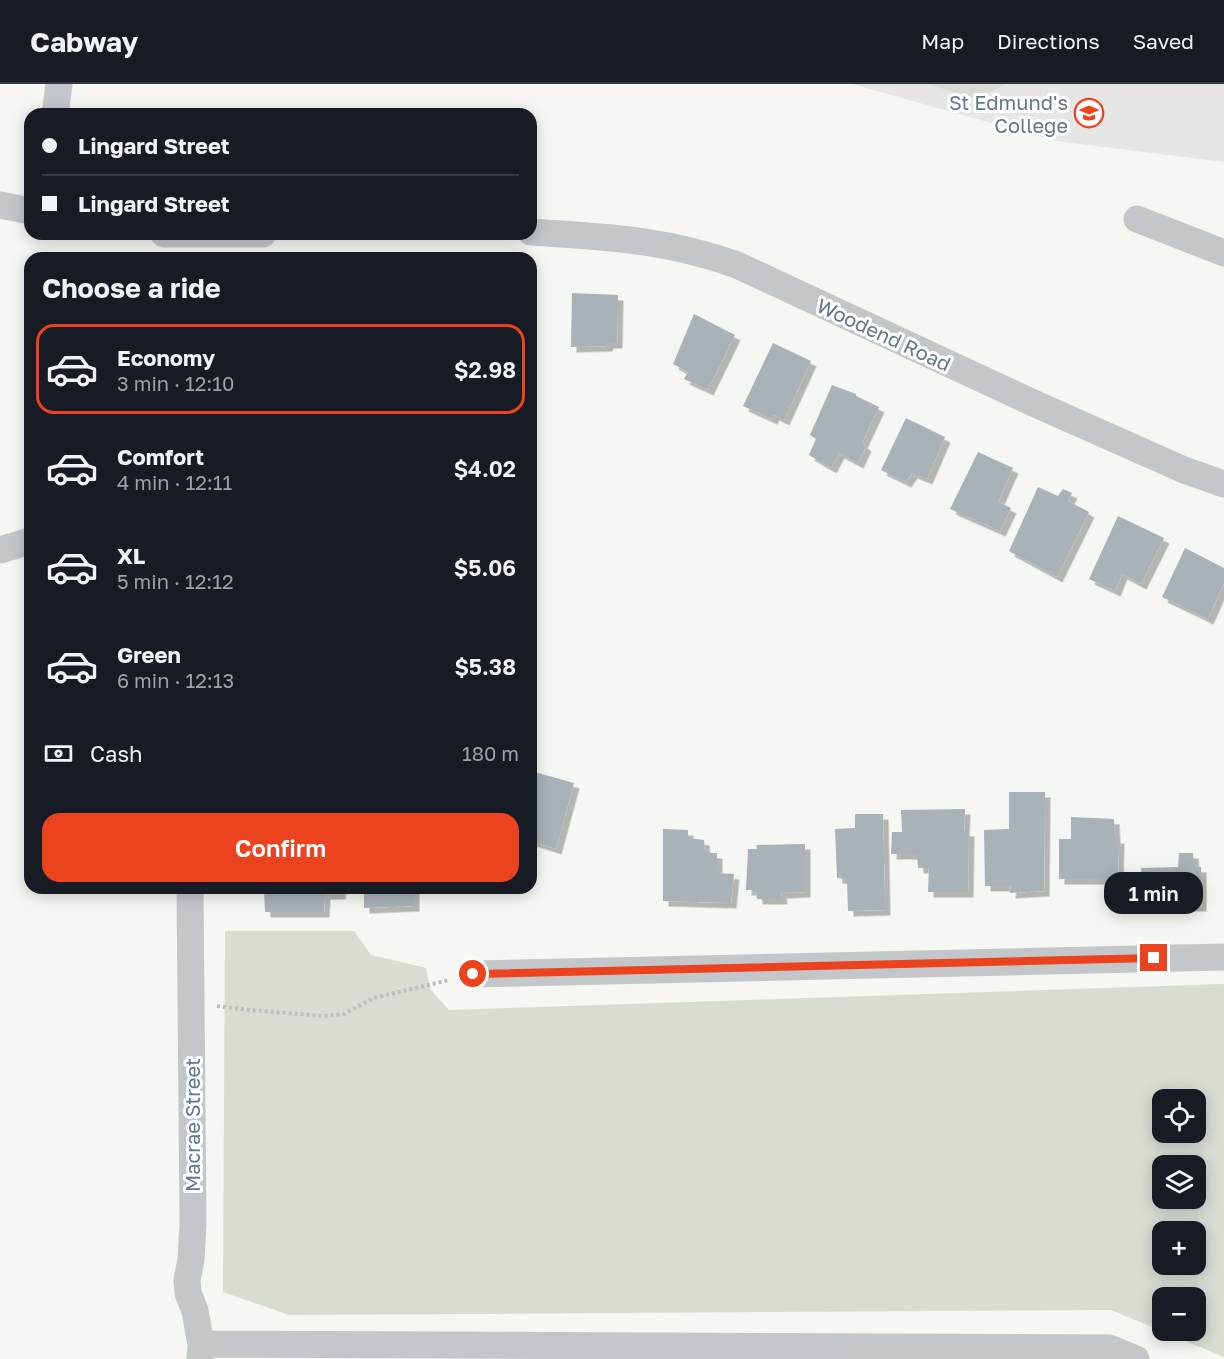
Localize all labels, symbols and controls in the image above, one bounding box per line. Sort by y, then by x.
text: Cabway [30,25,138,58]
text: Map [921,28,964,54]
text: Directions [997,28,1100,54]
text: Saved [1133,28,1194,54]
place label: St Edmund's College [949,90,1068,137]
school or university icon: St Edmund's College [1073,97,1105,129]
text: Lingard Street [78,132,230,159]
text: Lingard Street [78,190,230,217]
text: Choose a ride [42,272,221,304]
street label: Woodend Road [813,293,955,375]
icon: car [45,342,99,396]
text: Economy [117,344,215,371]
text: $2.98 [454,356,516,383]
text: 3 min · 12:10 [117,371,234,395]
icon: car [45,441,99,495]
text: Comfort [117,443,204,470]
text: $4.02 [454,455,516,482]
text: 4 min · 12:11 [117,470,232,494]
icon: car [45,540,99,594]
text: XL [117,542,145,569]
text: $5.06 [454,554,516,581]
text: 5 min · 12:12 [117,569,234,593]
icon: car [45,639,99,693]
text: Green [117,641,181,668]
text: $5.38 [454,653,516,680]
text: 6 min · 12:13 [117,668,234,692]
icon: cash [42,737,75,770]
text: Cash [90,740,143,767]
text: 180 m [462,741,519,765]
button: Confirm [42,813,519,882]
callout: 1 min [1104,871,1204,913]
text: 1 min [1128,881,1179,905]
route end [1140,944,1167,971]
route start [459,960,486,987]
street label: Macrae Street [180,1058,204,1192]
map controls [1152,1089,1206,1341]
button: locate [1152,1089,1206,1143]
button: layers [1152,1155,1206,1209]
button: + [1152,1221,1206,1275]
button: − [1152,1287,1206,1341]

